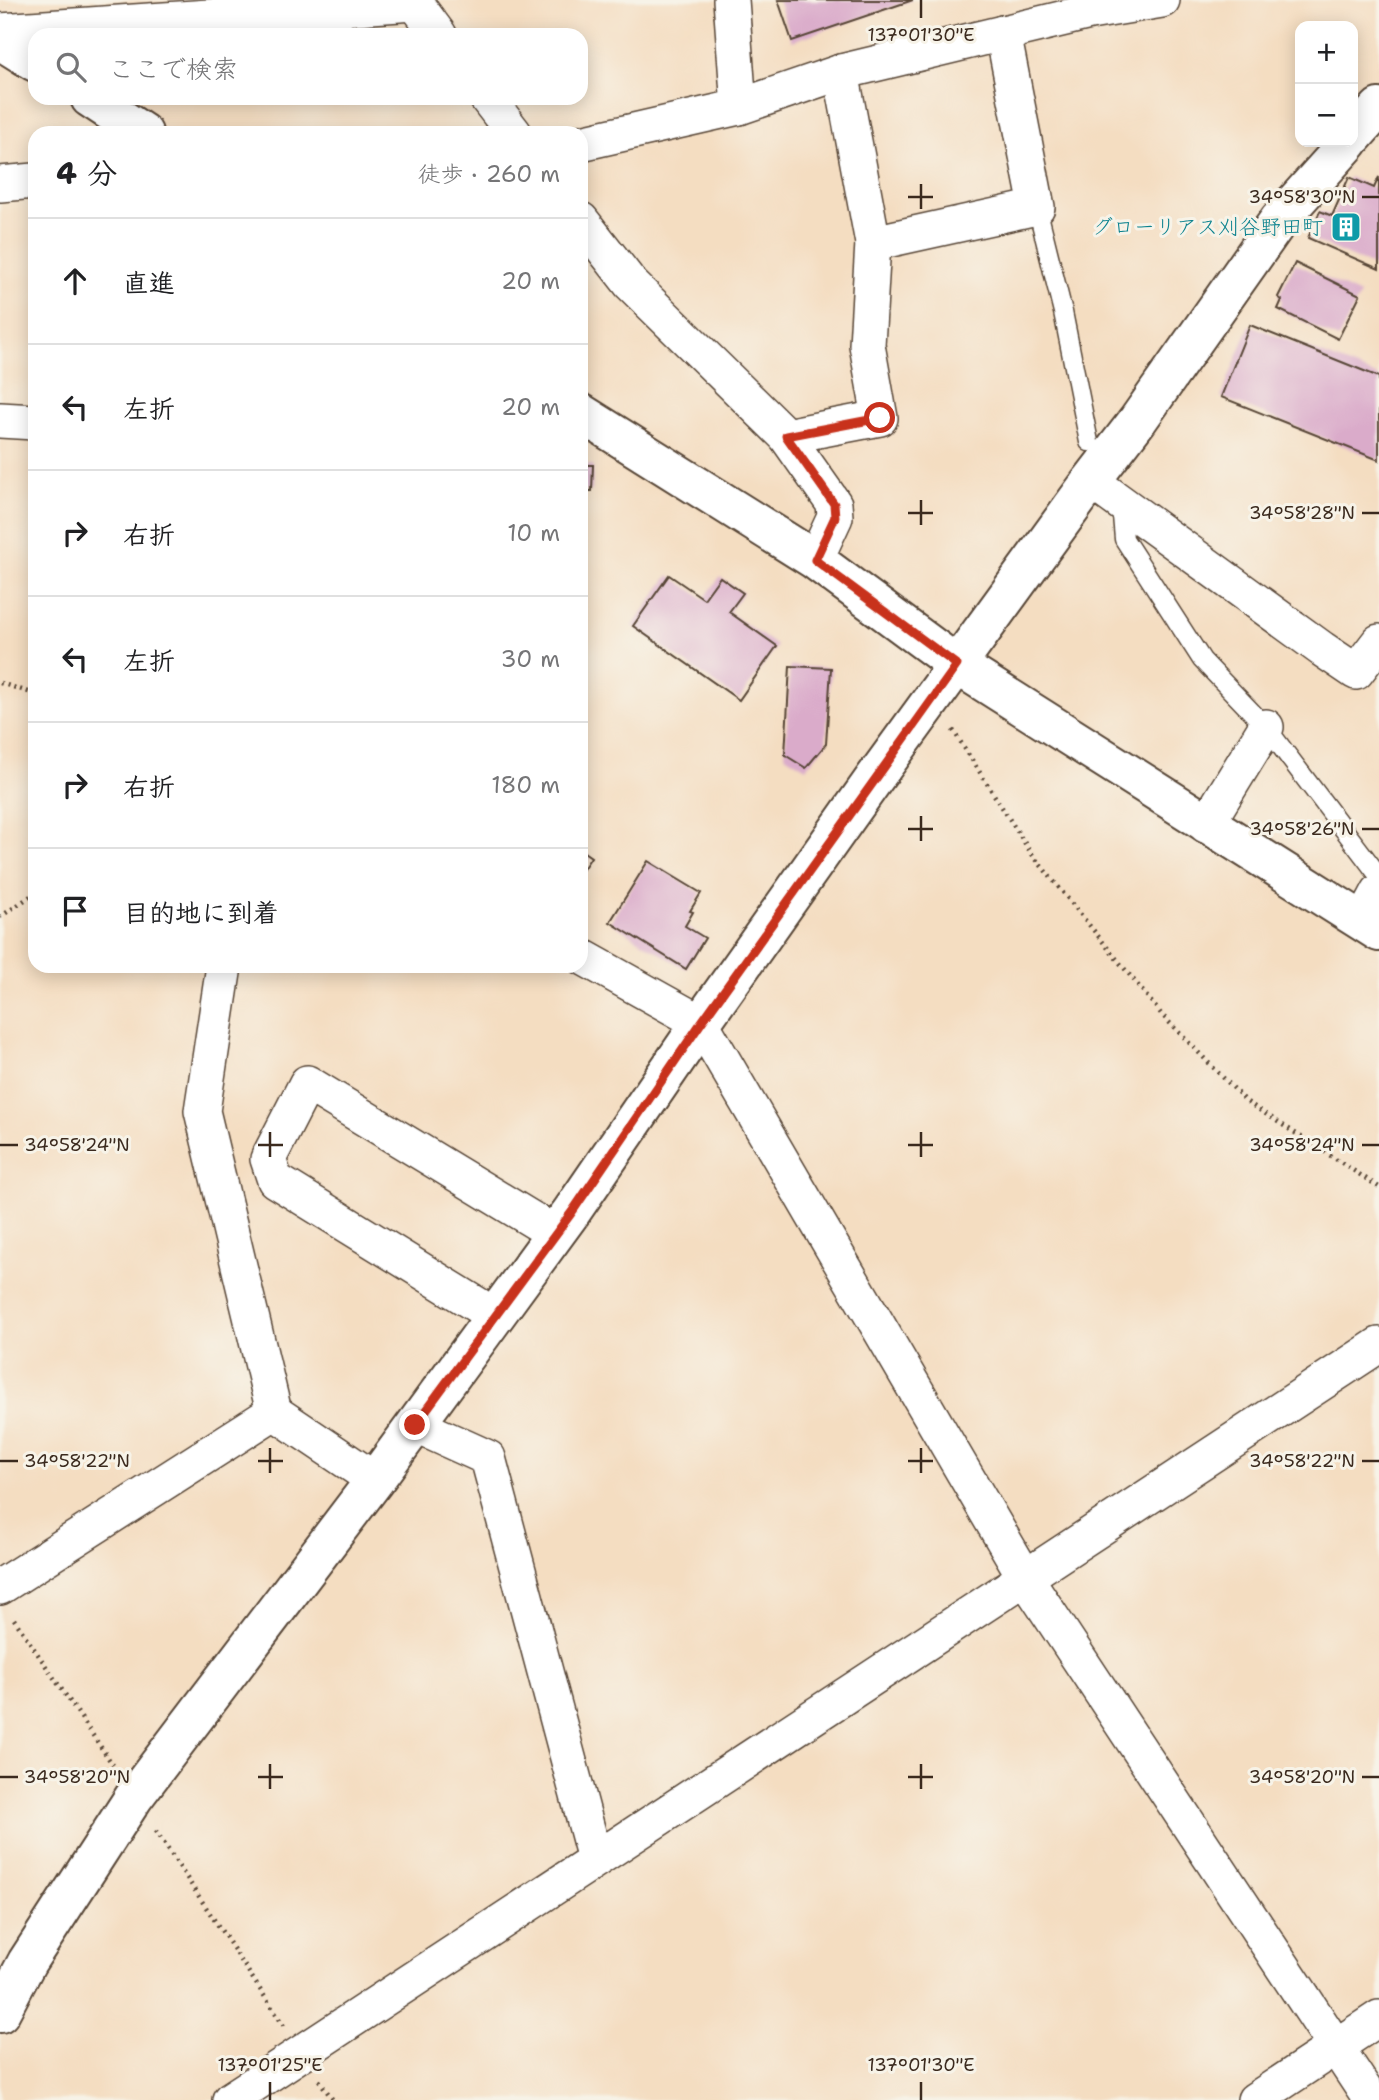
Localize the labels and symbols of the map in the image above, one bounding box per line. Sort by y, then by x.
text: 137°01'30"E [868,23,974,47]
text: 34°58'30"N [1249,185,1355,209]
building icon: グローリアス刈谷野田町 [1329,210,1363,244]
place label: グローリアス刈谷野田町 [1092,213,1323,241]
route start [864,402,895,433]
text: 34°58'28"N [1249,501,1355,525]
text: 34°58'26"N [1249,817,1355,841]
text: 34°58'24"N [24,1133,130,1157]
text: 34°58'24"N [1249,1133,1355,1157]
route end [399,1409,430,1440]
text: 34°58'22"N [24,1449,130,1473]
text: 34°58'22"N [1249,1449,1355,1473]
text: 34°58'20"N [24,1765,130,1789]
text: 34°58'20"N [1249,1765,1355,1789]
text: 137°01'25"E [217,2053,323,2077]
text: 137°01'30"E [868,2053,974,2077]

